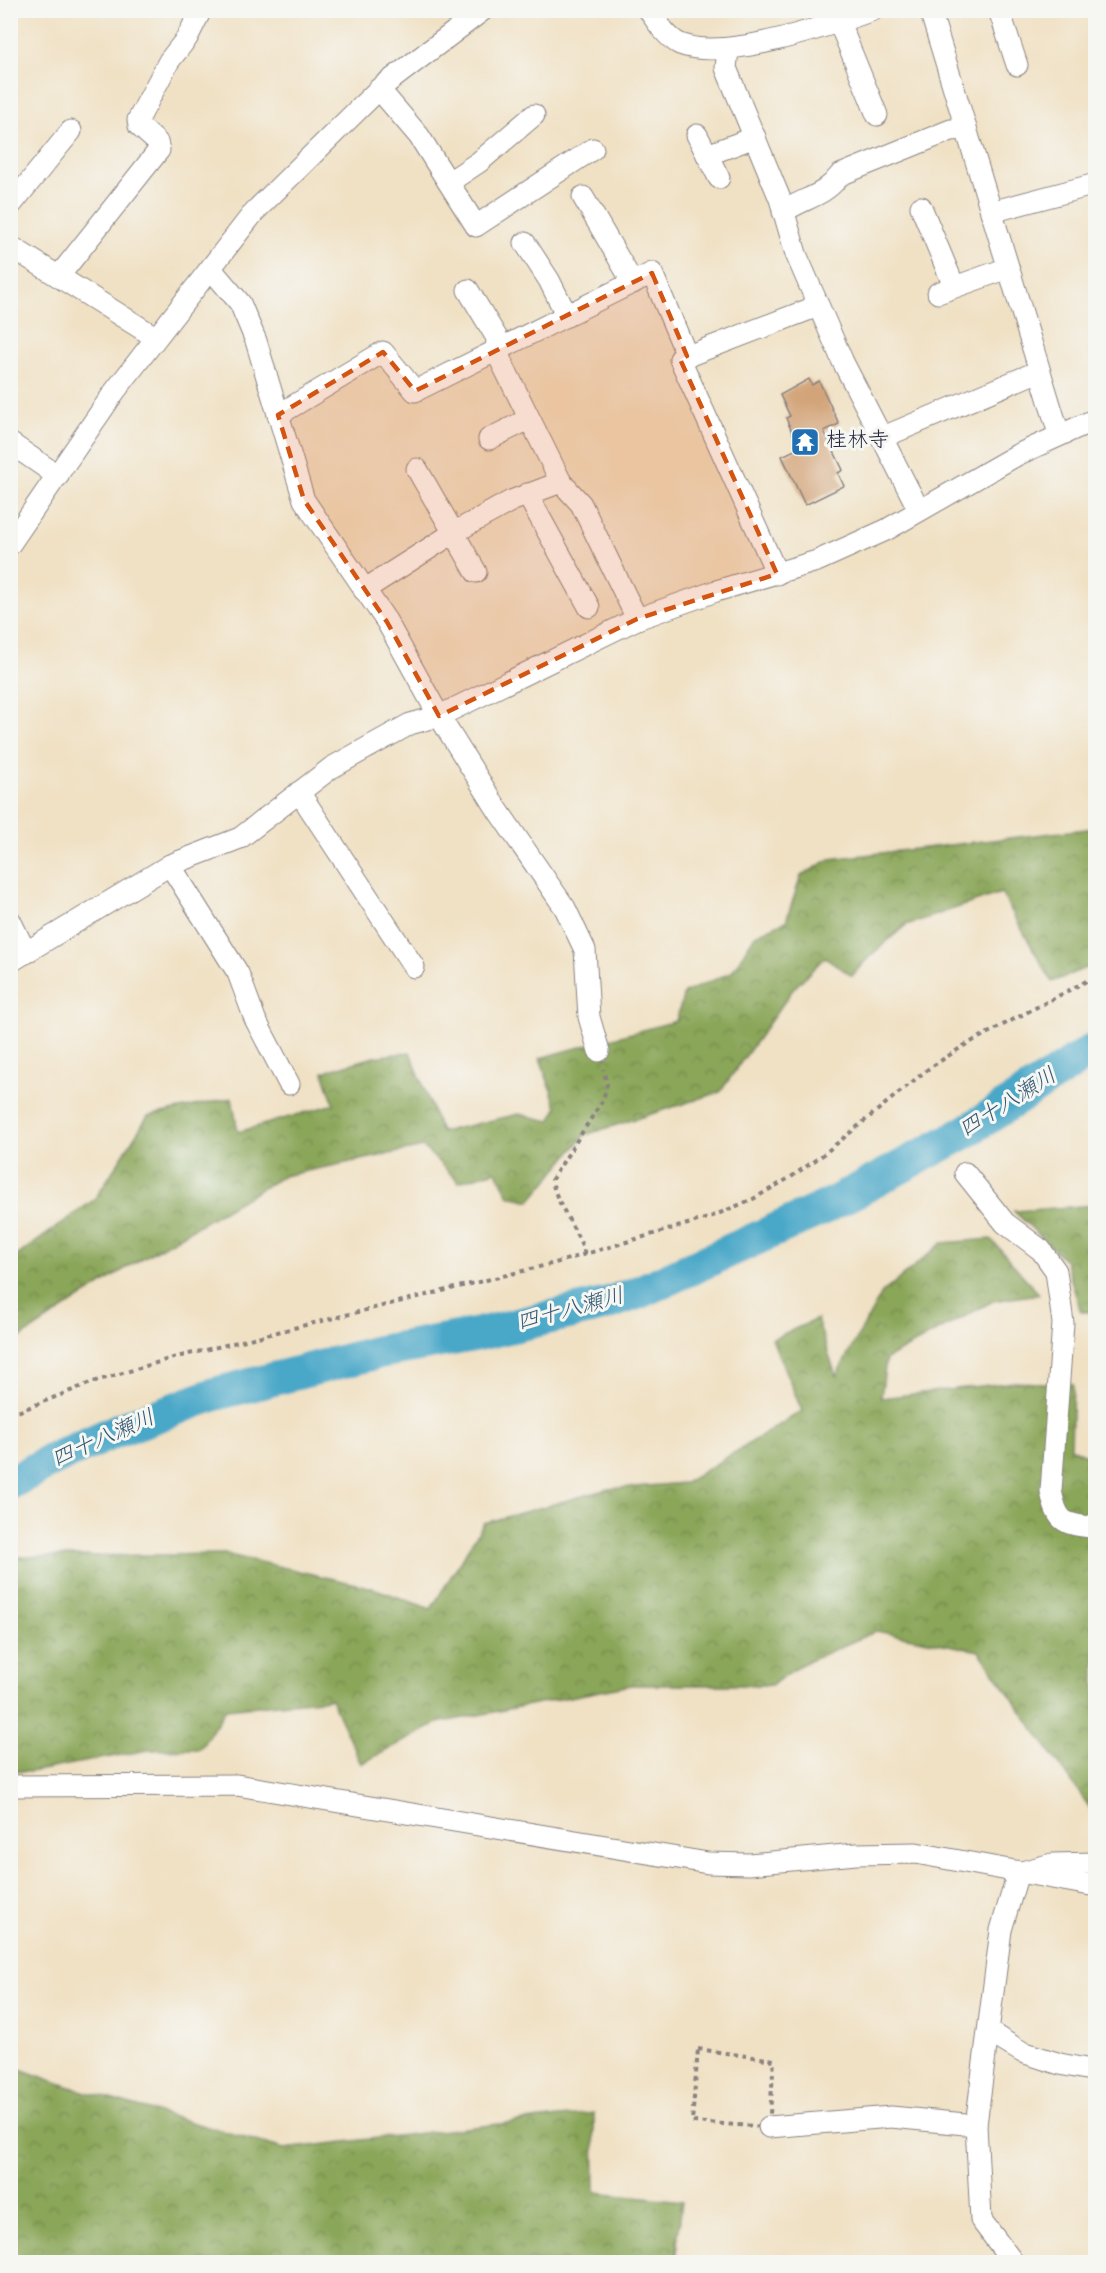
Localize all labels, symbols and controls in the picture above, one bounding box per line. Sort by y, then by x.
temple icon: 桂林寺 [789,426,821,458]
place label: 桂林寺 [826,427,889,457]
water label: 四十八瀬川 [954,1062,1064,1146]
water label: 四十八瀬川 [514,1282,628,1340]
water label: 四十八瀬川 [47,1403,161,1477]

